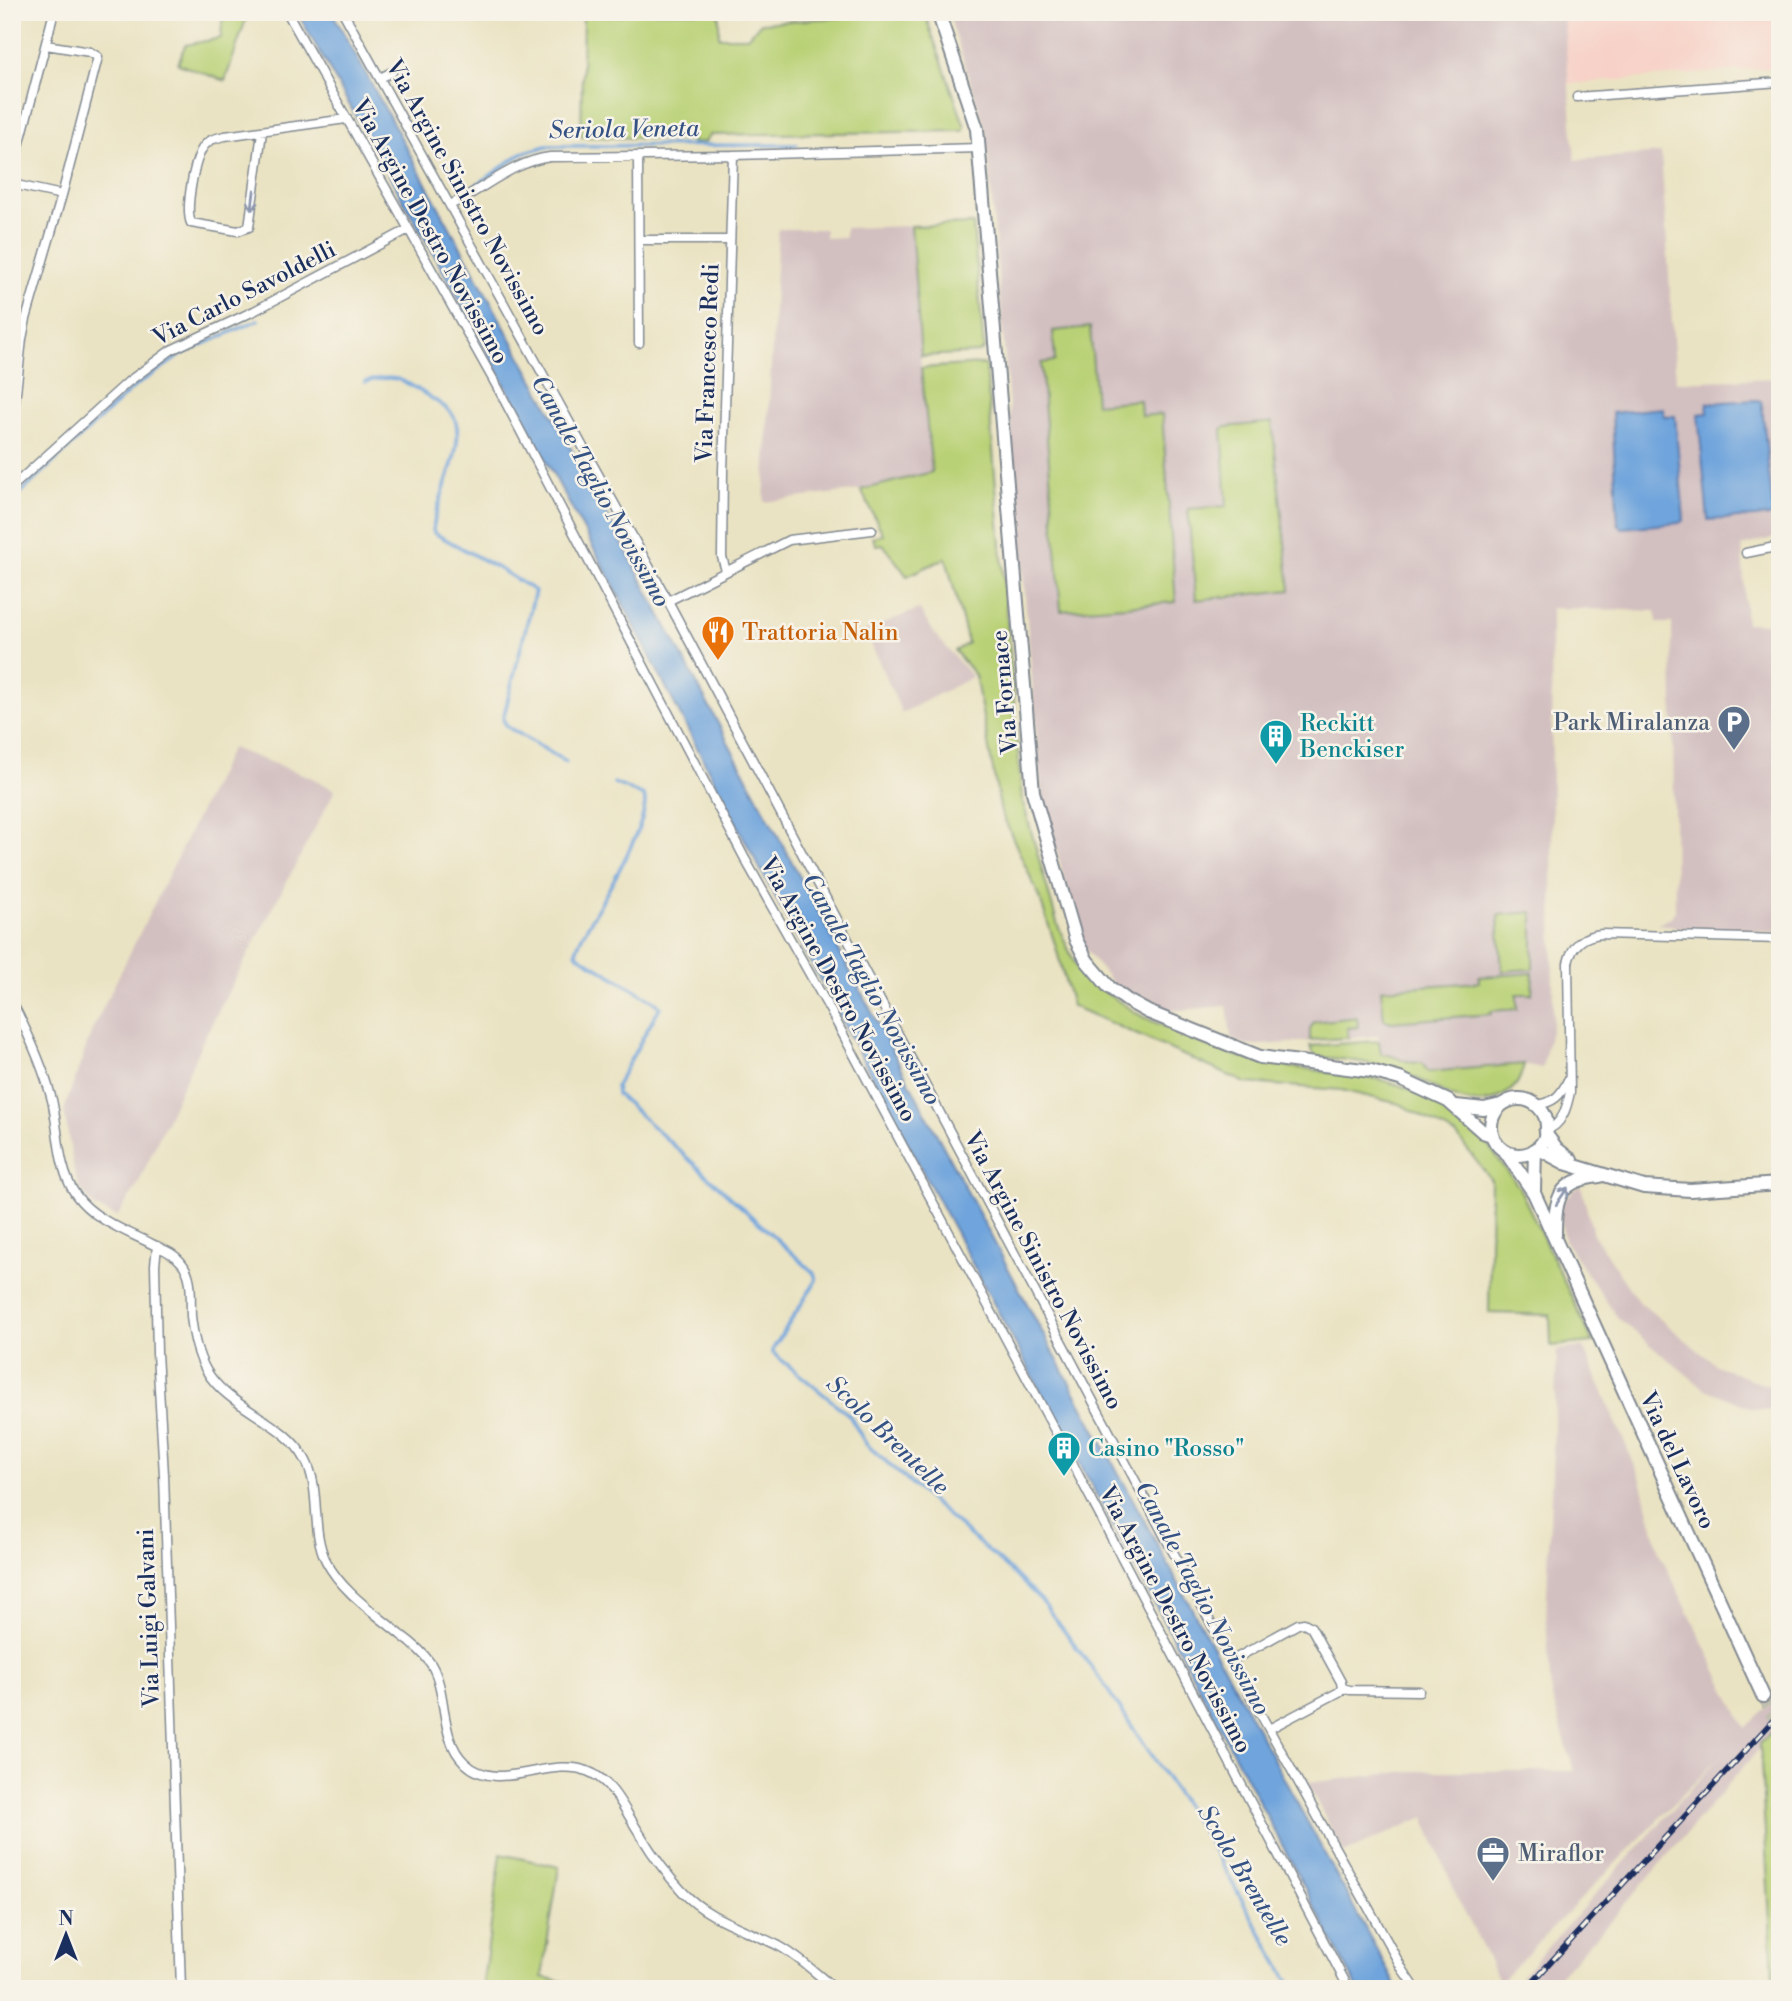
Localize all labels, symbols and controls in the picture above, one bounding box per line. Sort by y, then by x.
street label: Via Argine Sinistro Novissimo [379,54,555,340]
street label: Via Argine Destro Novissimo [345,93,515,369]
water label: Seriola Veneta [549,114,700,146]
one-way arrow [247,188,260,211]
street label: Via Carlo Savoldelli [147,236,341,353]
street label: Via Francesco Redi [690,263,725,464]
water label: Canale Taglio Novissimo [524,370,676,613]
restaurant icon: Trattoria Nalin [699,613,737,662]
place label: Trattoria Nalin [742,619,899,647]
street label: Via Fornace [986,629,1024,756]
parking icon: Park Miralanza [1715,703,1753,752]
place label: Park Miralanza [1553,709,1710,737]
place label: Reckitt Benckiser [1299,710,1404,764]
building icon: Reckitt Benckiser [1257,717,1295,766]
street label: Via Argine Destro Novissimo [753,851,923,1127]
water label: Canale Taglio Novissimo [795,868,947,1111]
street label: Via Argine Sinistro Novissimo [957,1126,1129,1414]
one-way arrow [1555,1187,1570,1206]
water label: Scolo Brentelle [820,1370,955,1502]
street label: Via del Lavoro [1633,1386,1721,1534]
building icon: Casino "Rosso" [1045,1429,1083,1478]
place label: Casino "Rosso" [1088,1435,1244,1463]
water label: Canale Taglio Novissimo [1128,1476,1277,1721]
street label: Via Argine Destro Novissimo [1092,1480,1258,1758]
street label: Via Luigi Galvani [132,1528,166,1709]
water label: Scolo Brentelle [1190,1800,1298,1951]
office icon: Miraflor [1474,1834,1512,1883]
place label: Miraflor [1518,1840,1604,1868]
north arrow [32,1899,102,1969]
text: N [58,1907,74,1931]

